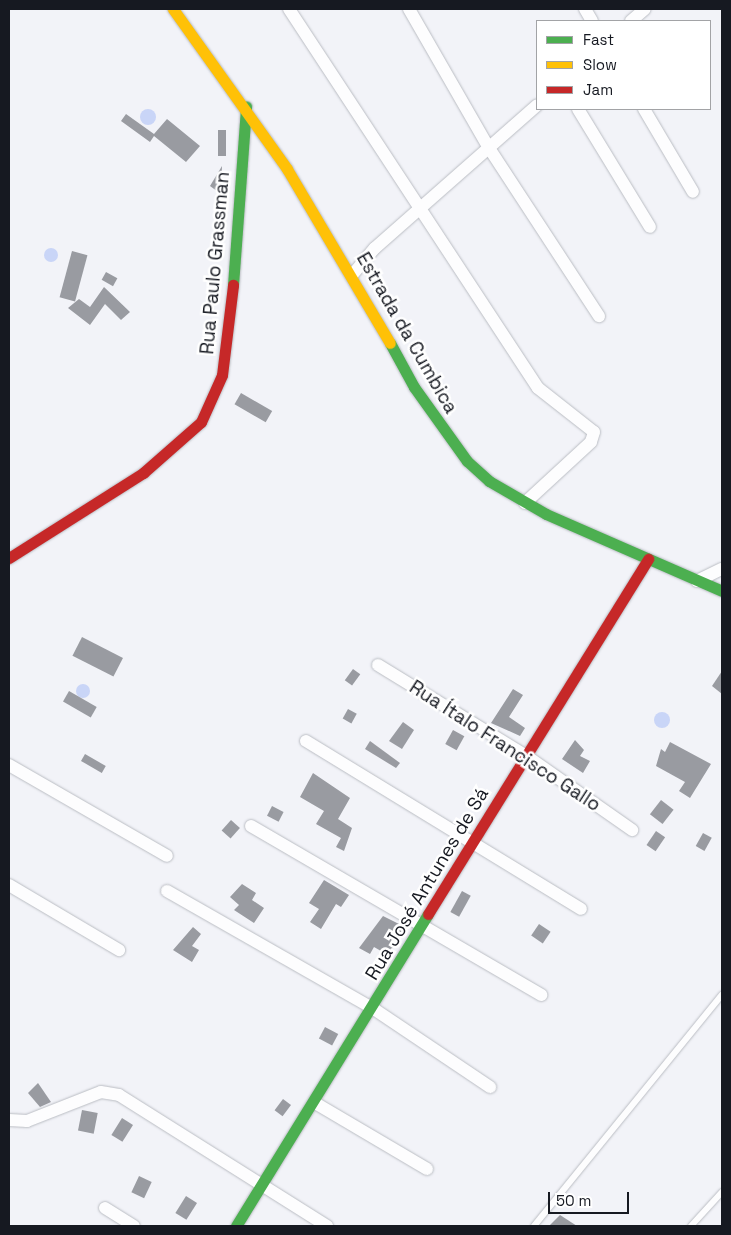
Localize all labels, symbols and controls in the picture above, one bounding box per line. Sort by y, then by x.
legend [536,20,711,110]
text: Fast [583,30,614,49]
text: Slow [583,55,617,74]
text: Jam [583,80,613,99]
street label: Rua Paulo Grassman [196,171,234,355]
street label: Estrada da Cumbica [352,248,462,418]
street label: Rua Ítalo Francisco Gallo [405,676,605,816]
street label: Rua José Antunes de Sá [360,784,494,984]
scale bar [551,1182,632,1214]
text: 50 m [556,1191,591,1210]

